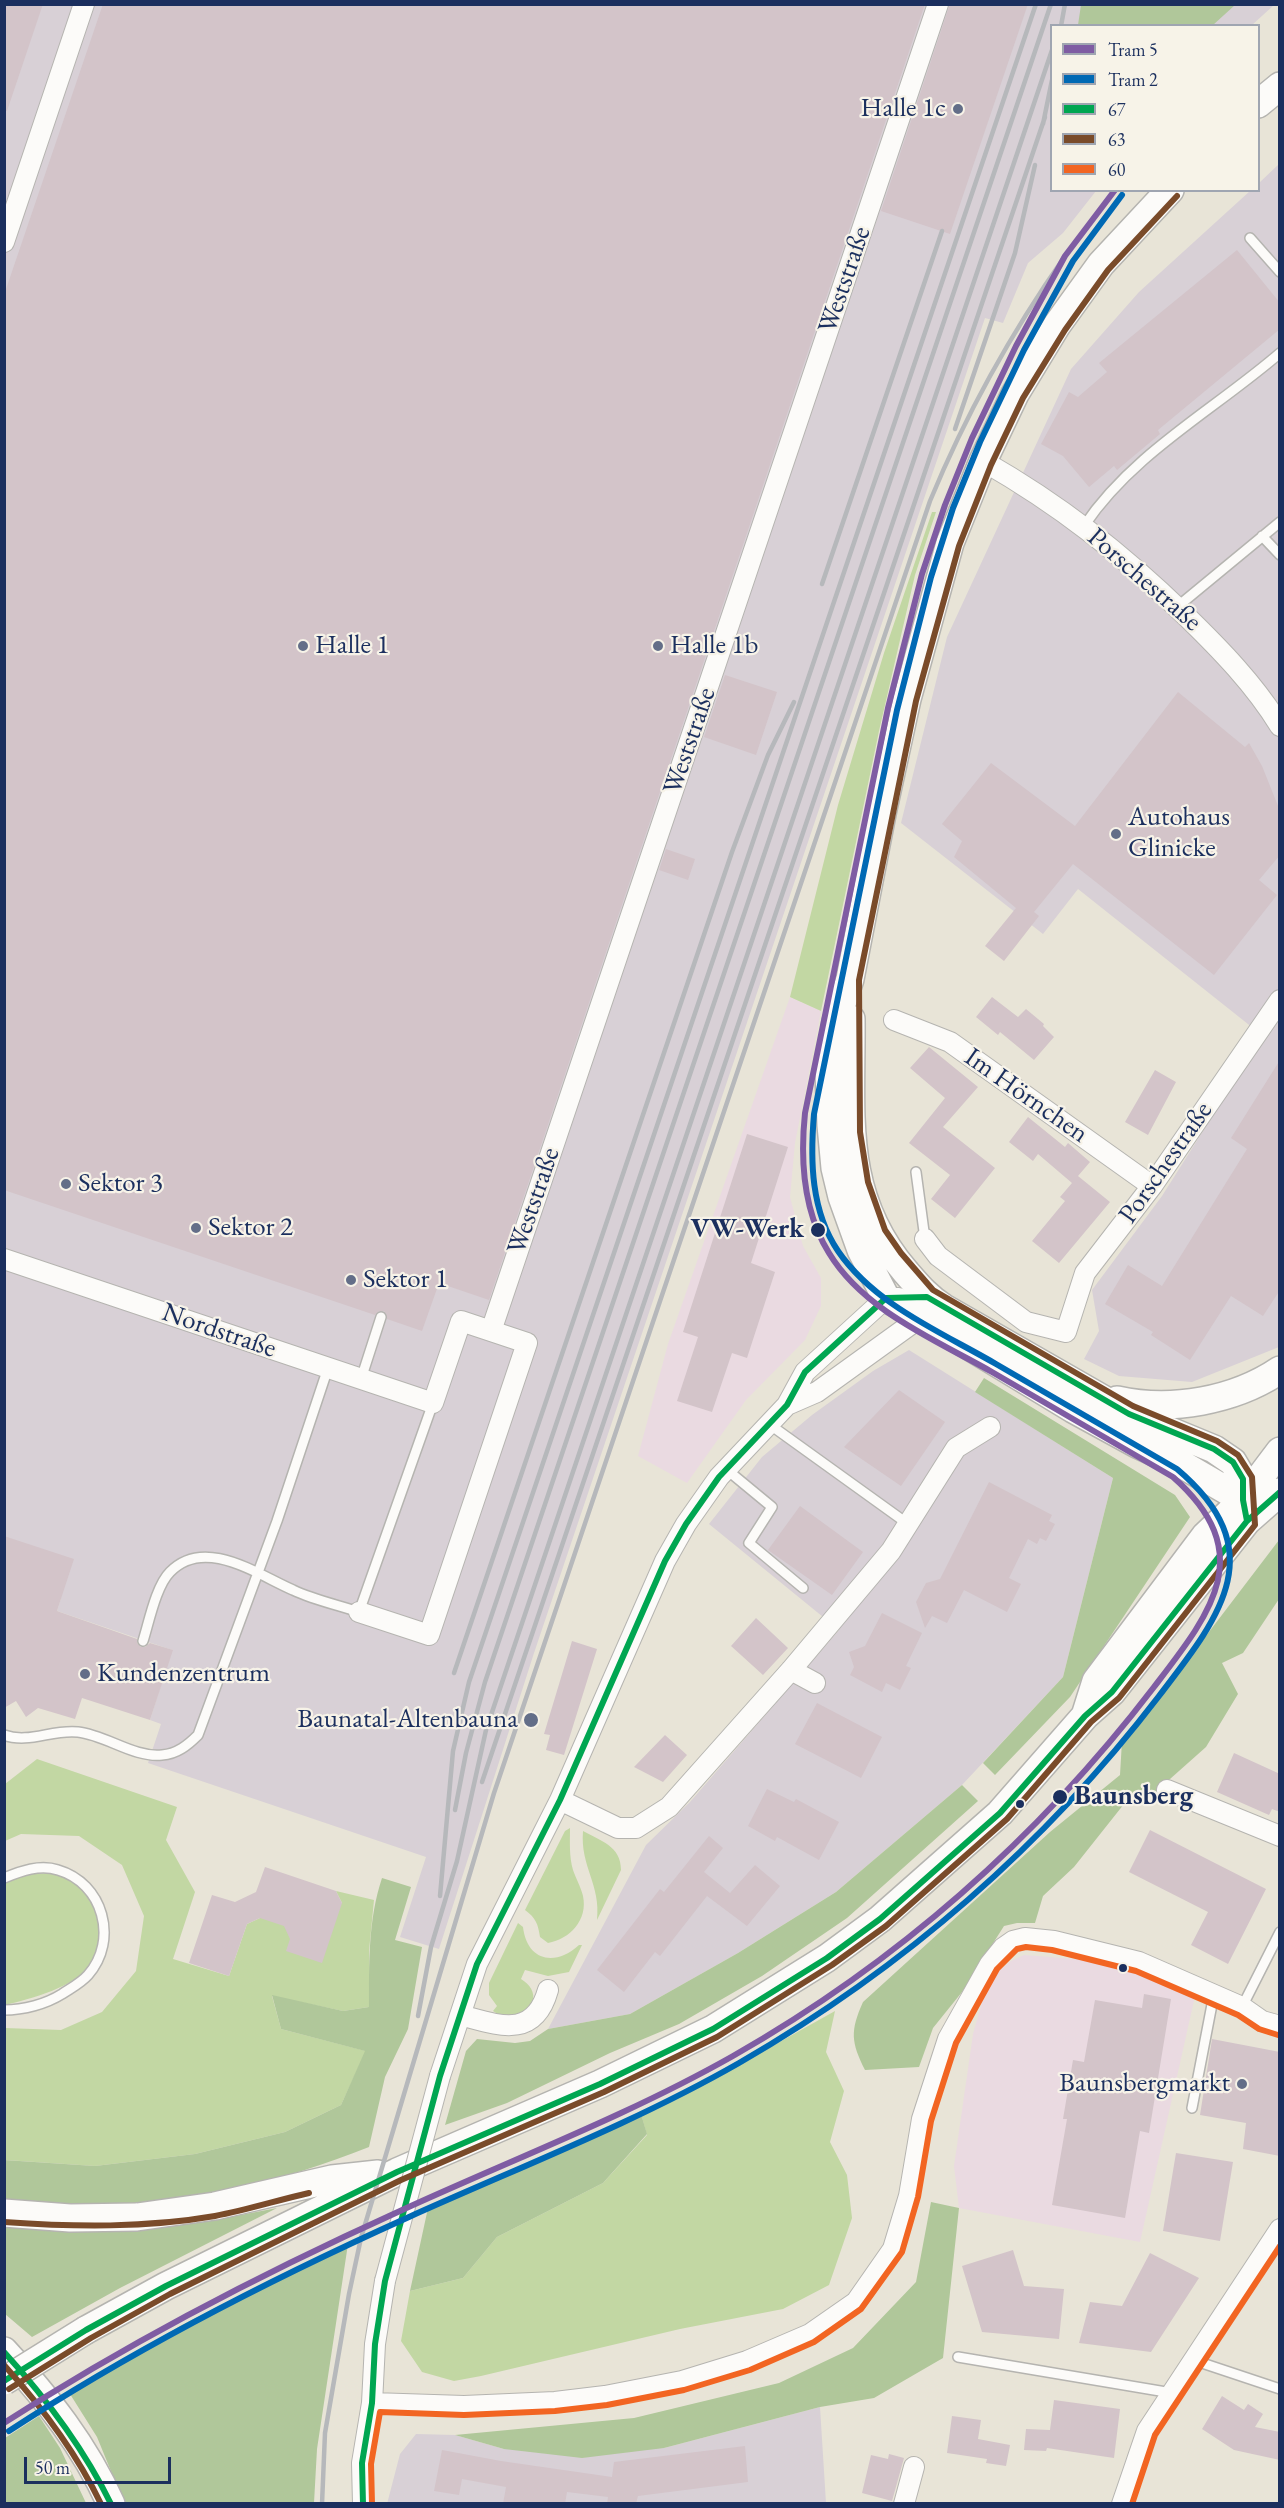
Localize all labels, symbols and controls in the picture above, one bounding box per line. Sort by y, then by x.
legend [1050,24,1260,192]
text: Tram 5 [1108,38,1158,61]
text: Tram 2 [1108,68,1158,91]
place label: Halle 1c [861,93,946,125]
text: 67 [1108,98,1125,121]
marker: Halle 1c [951,102,965,116]
text: 63 [1108,128,1125,151]
text: 60 [1108,158,1125,181]
street label: Weststraße [812,222,878,338]
street label: Porschestraße [1080,521,1208,639]
place label: Halle 1 [315,630,389,662]
place label: Halle 1b [670,630,758,662]
marker: Halle 1 [296,639,310,653]
marker: Halle 1b [651,639,665,653]
street label: Weststraße [657,683,723,799]
place label: Autohaus Glinicke [1128,802,1230,865]
marker: Autohaus Glinicke [1109,827,1123,841]
street label: Im Hörnchen [958,1041,1094,1151]
street label: Porschestraße [1112,1096,1220,1230]
street label: Weststraße [501,1143,567,1259]
place label: Sektor 3 [78,1168,163,1200]
marker: Sektor 3 [59,1177,73,1191]
place label: Sektor 2 [208,1212,293,1244]
place label: VW-Werk [690,1214,804,1246]
marker: Sektor 2 [189,1221,203,1235]
marker: VW-Werk [809,1221,827,1239]
place label: Sektor 1 [363,1264,448,1296]
marker: Sektor 1 [344,1273,358,1287]
street label: Nordstraße [158,1296,280,1366]
place label: Kundenzentrum [97,1658,270,1690]
marker: Kundenzentrum [78,1667,92,1681]
place label: Baunatal-Altenbauna [297,1704,518,1736]
marker: Baunatal-Altenbauna [522,1711,540,1729]
place label: Baunsberg [1074,1781,1193,1813]
marker: Baunsberg [1051,1788,1069,1806]
unlabelled marker [1014,1798,1026,1810]
unlabelled marker [1117,1962,1129,1974]
place label: Baunsbergmarkt [1059,2068,1230,2100]
marker: Baunsbergmarkt [1235,2077,1249,2091]
scale bar [27,2445,174,2483]
text: 50 m [35,2456,70,2479]

